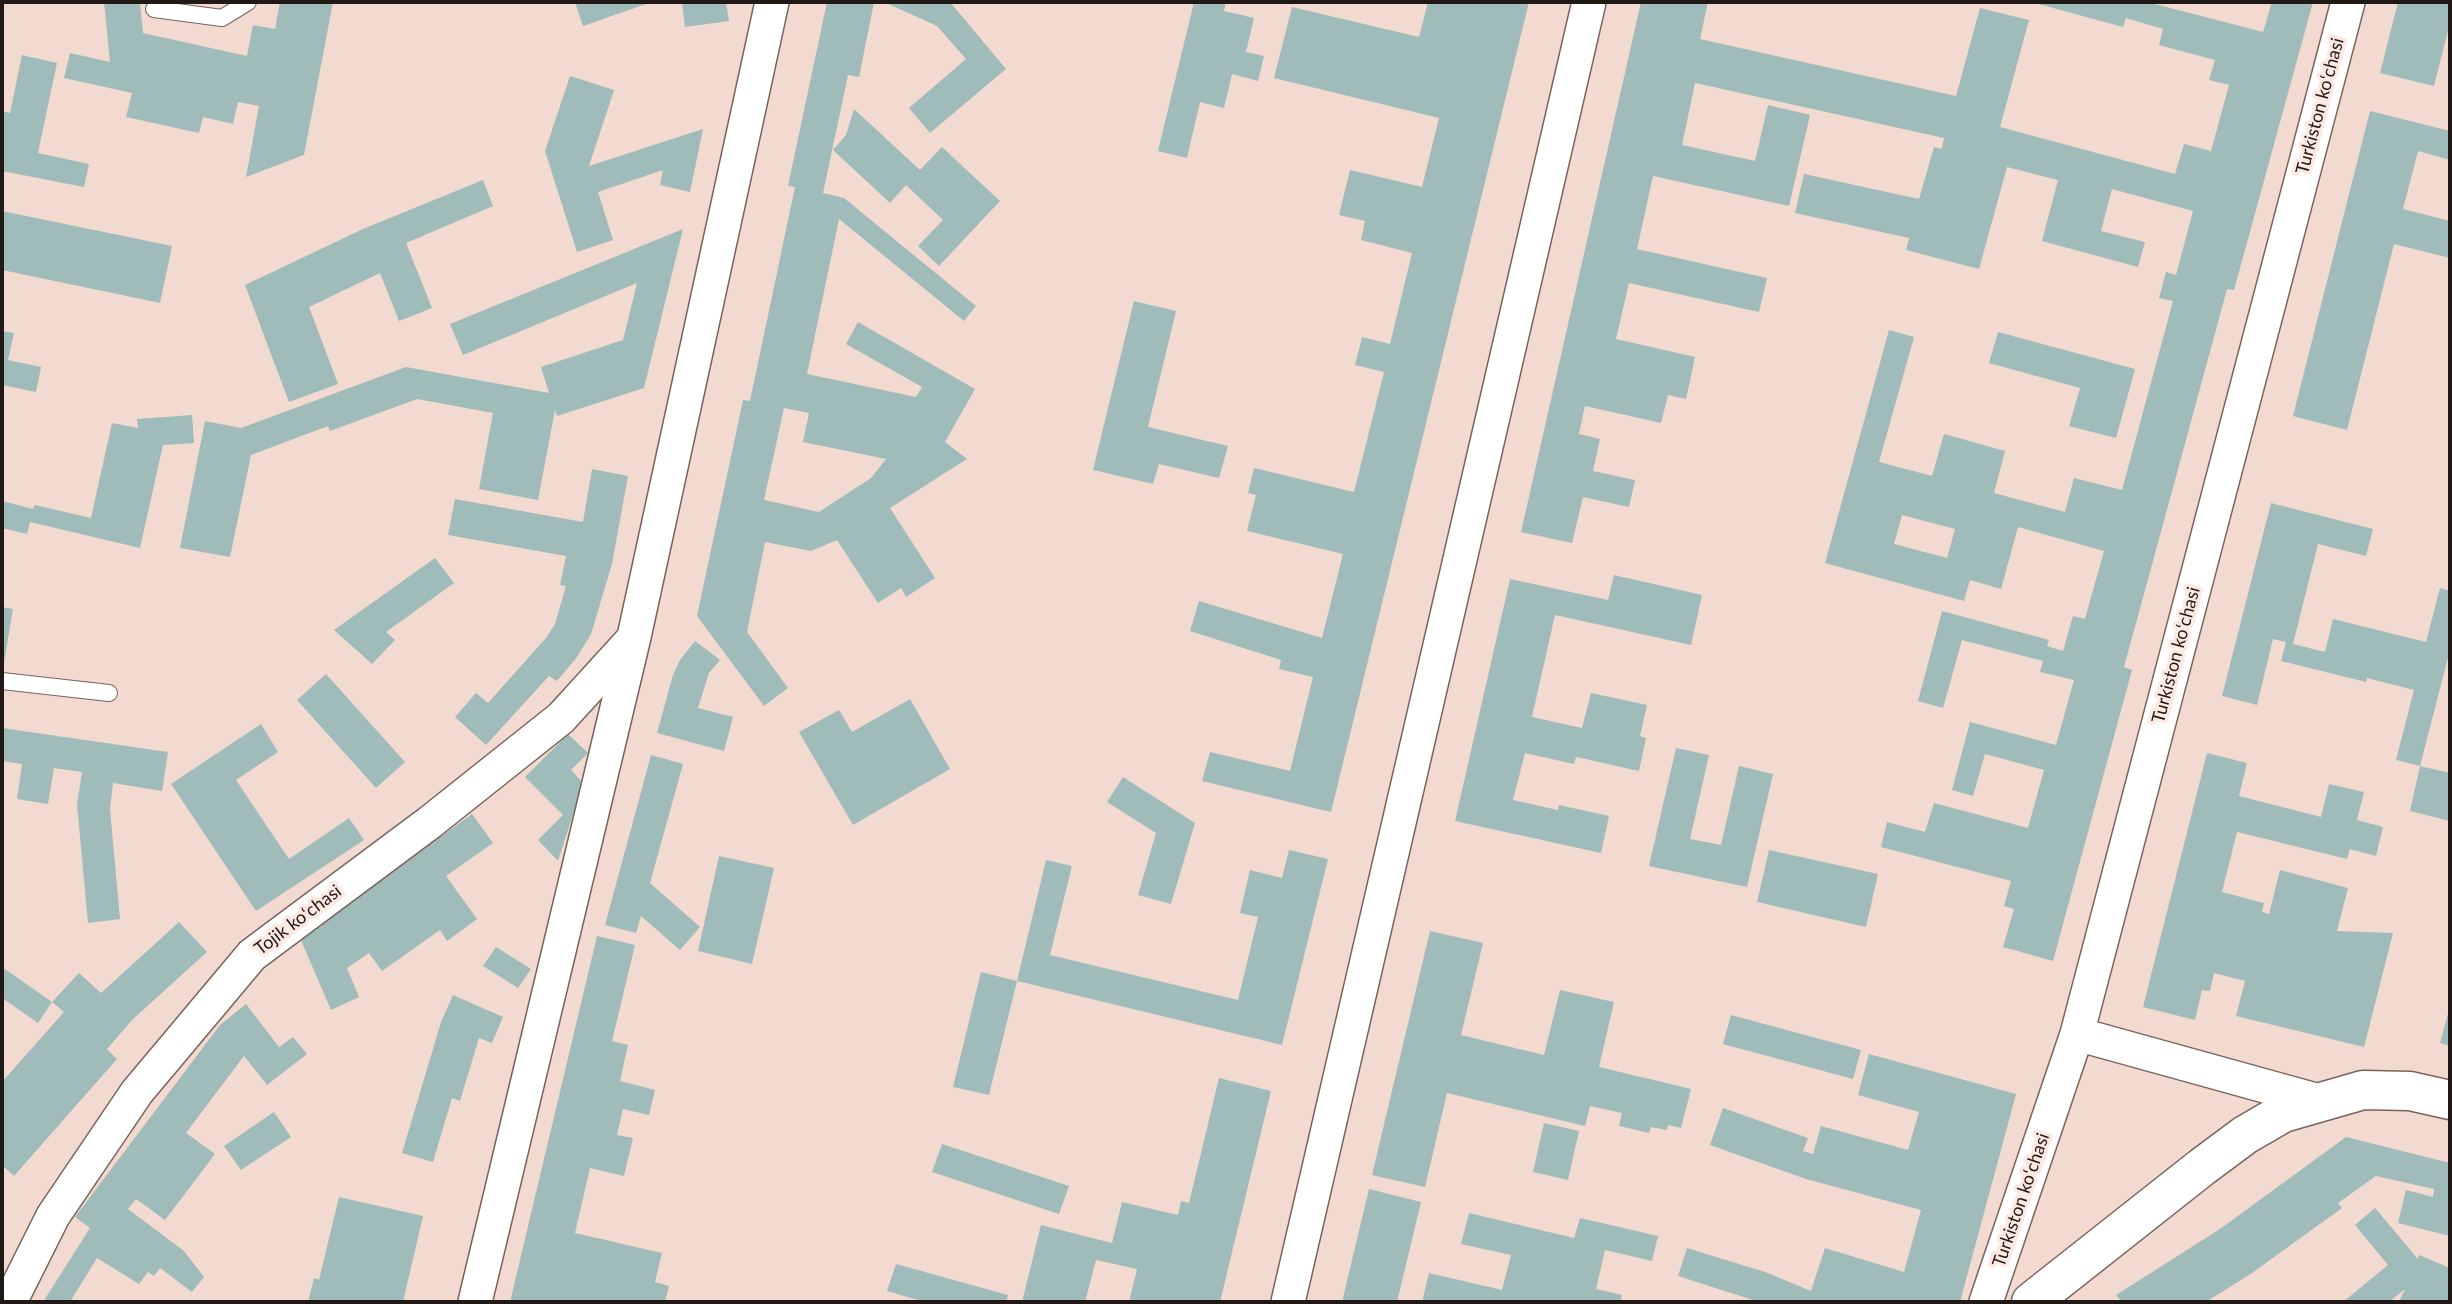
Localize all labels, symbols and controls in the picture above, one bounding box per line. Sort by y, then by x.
street label: Turkiston koʻchasi [2291,35,2349,177]
street label: Turkiston koʻchasi [2147,584,2205,726]
street label: Tojik koʻchasi [250,880,346,960]
street label: Turkiston koʻchasi [1988,1130,2054,1270]

